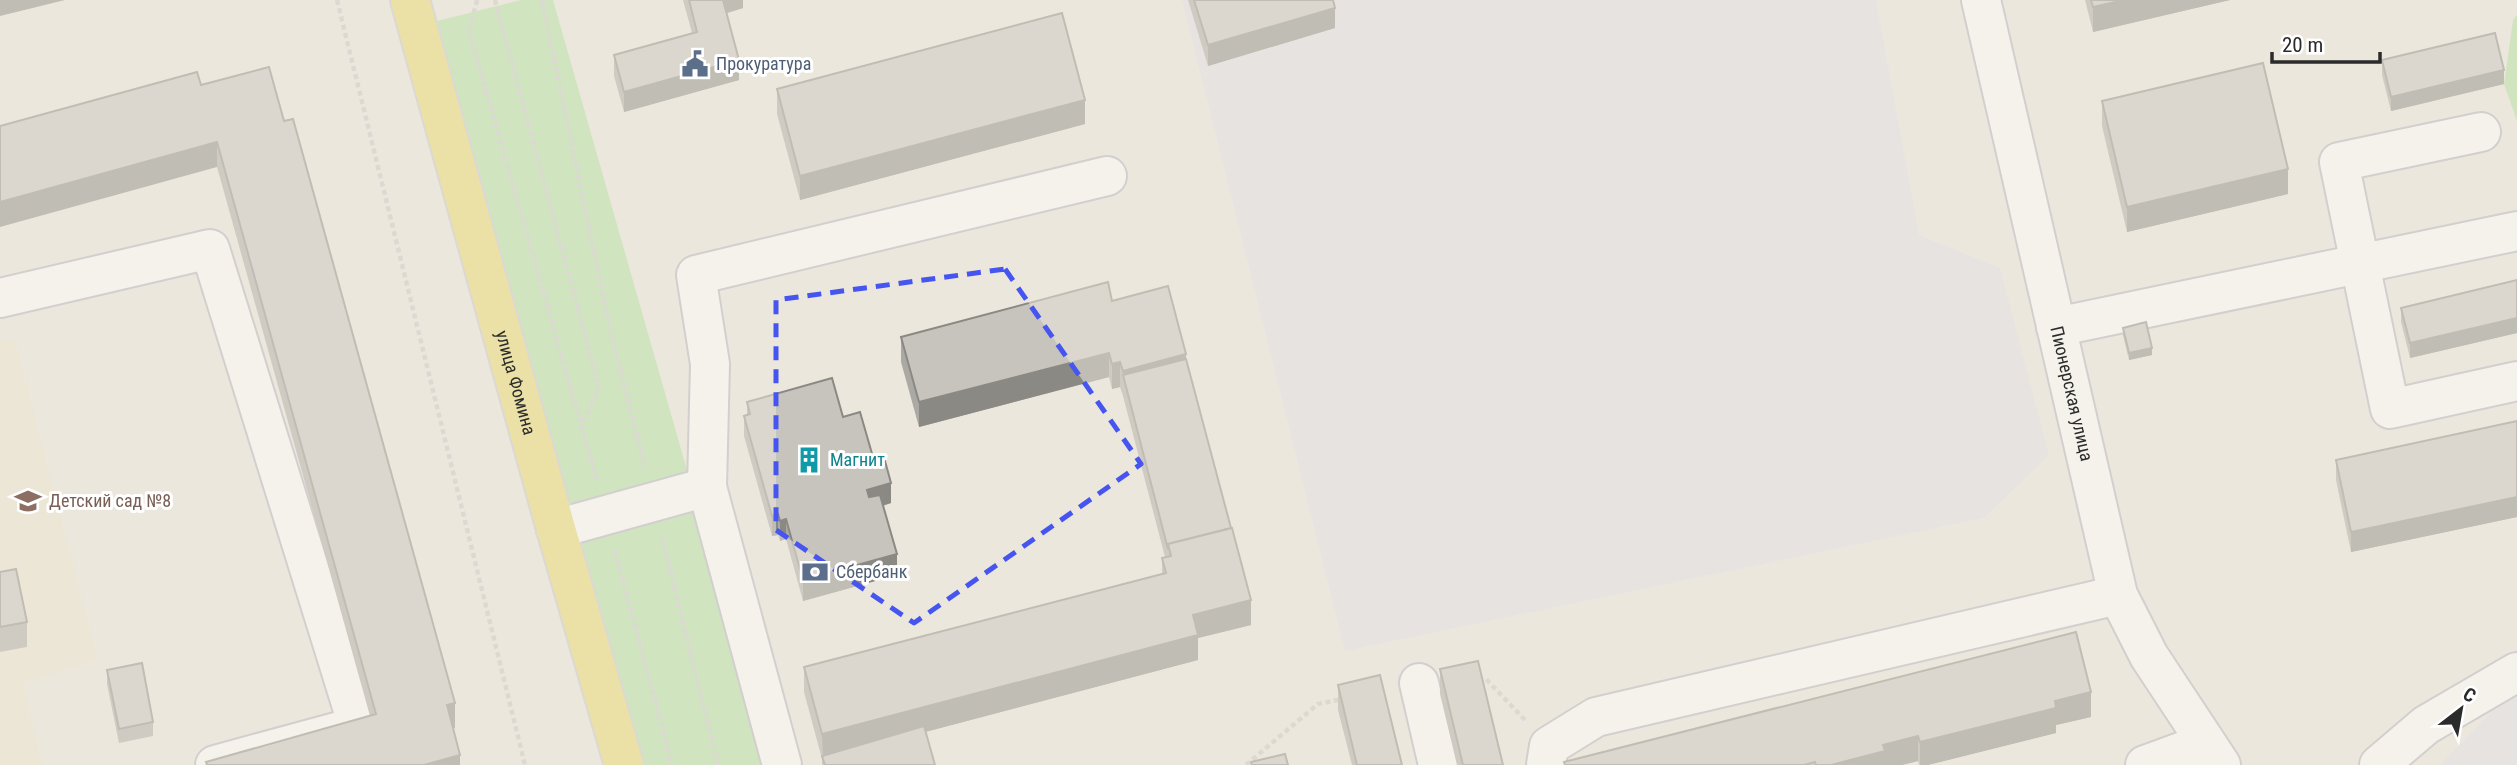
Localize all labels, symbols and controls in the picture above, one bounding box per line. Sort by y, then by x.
scale bar [2272,21,2380,65]
text: 20 m [2282,33,2323,57]
public building icon: Прокуратура [680,49,710,79]
place label: Прокуратура [716,53,811,74]
street label: Пионерская улица [2046,324,2098,463]
street label: улица Фомина [492,328,541,437]
building icon: Магнит [794,445,824,475]
place label: Магнит [830,449,885,470]
school or university icon: Детский сад №8 [13,486,43,516]
place label: Детский сад №8 [49,490,171,511]
bank icon: Сбербанк [800,557,830,587]
place label: Сбербанк [836,561,908,582]
north arrow [2426,674,2496,744]
text: С [2459,682,2480,708]

